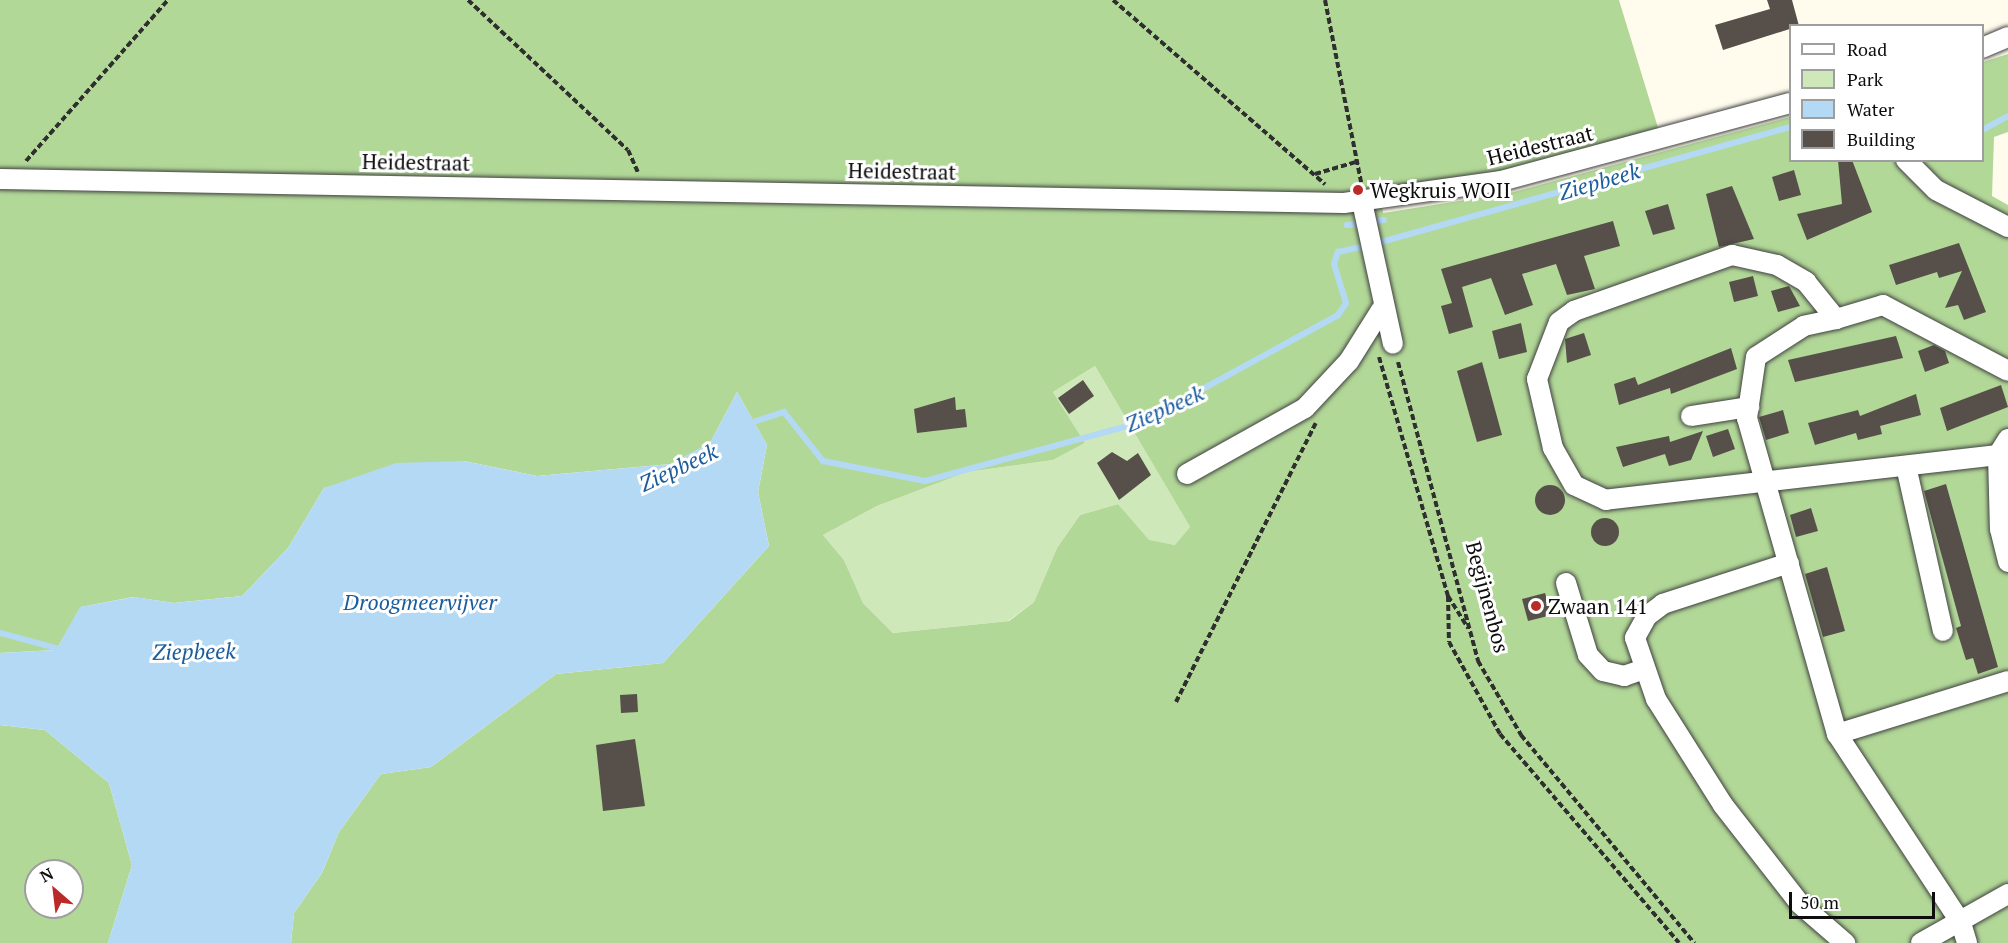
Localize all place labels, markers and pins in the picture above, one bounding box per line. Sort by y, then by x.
place label: Wegkruis WOII [1370,177,1511,203]
marker: Wegkruis WOII [1351,183,1365,197]
place label: Zwaan 141 [1548,593,1648,619]
marker: Zwaan 141 [1529,599,1543,613]

